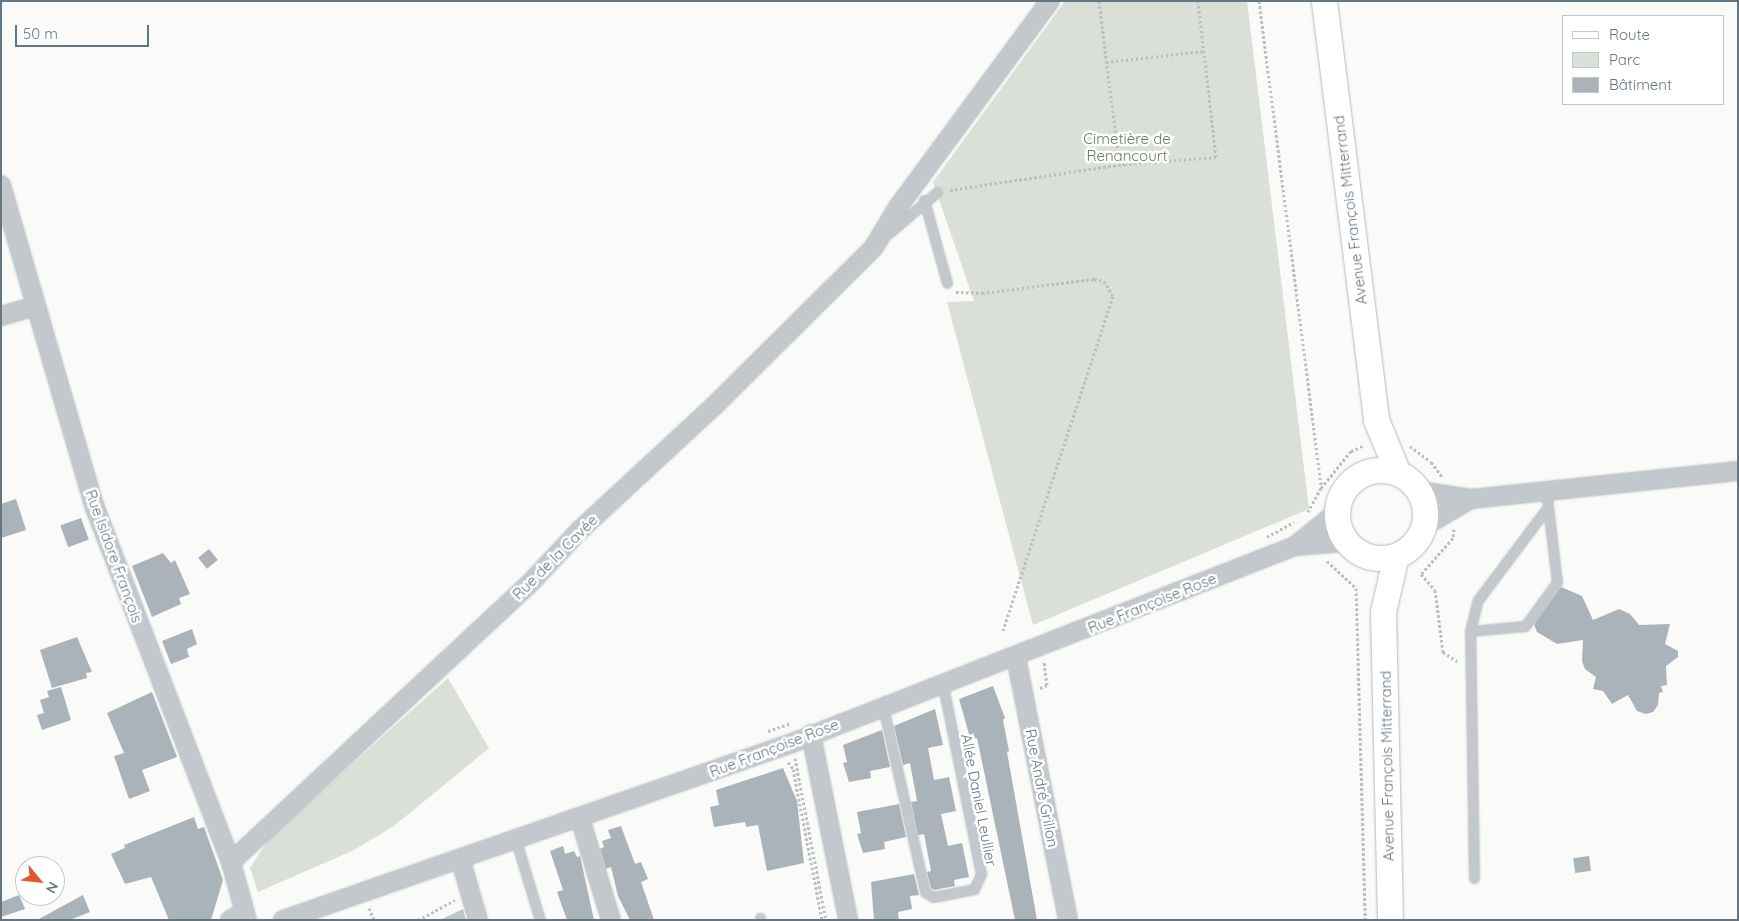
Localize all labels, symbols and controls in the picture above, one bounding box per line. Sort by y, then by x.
scale bar [18,15,151,47]
legend [1562,15,1724,105]
text: 50 m [23,24,58,43]
text: Route [1609,25,1650,44]
text: Parc [1609,50,1640,69]
text: Bâtiment [1609,75,1672,94]
street label: Avenue François Mitterrand [1329,114,1371,306]
park label: Cimetière de Renancourt [1083,129,1171,164]
street label: Rue Isidore François [82,487,146,625]
street label: Rue de la Cavée [509,511,601,603]
street label: Rue Françoise Rose [1085,569,1219,637]
street label: Avenue François Mitterrand [1376,671,1398,861]
street label: Rue Françoise Rose [707,715,841,781]
street label: Rue André Grillon [1022,727,1062,849]
street label: Allée Daniel Leullier [957,732,1001,868]
north arrow [15,856,65,906]
text: N [42,879,63,896]

